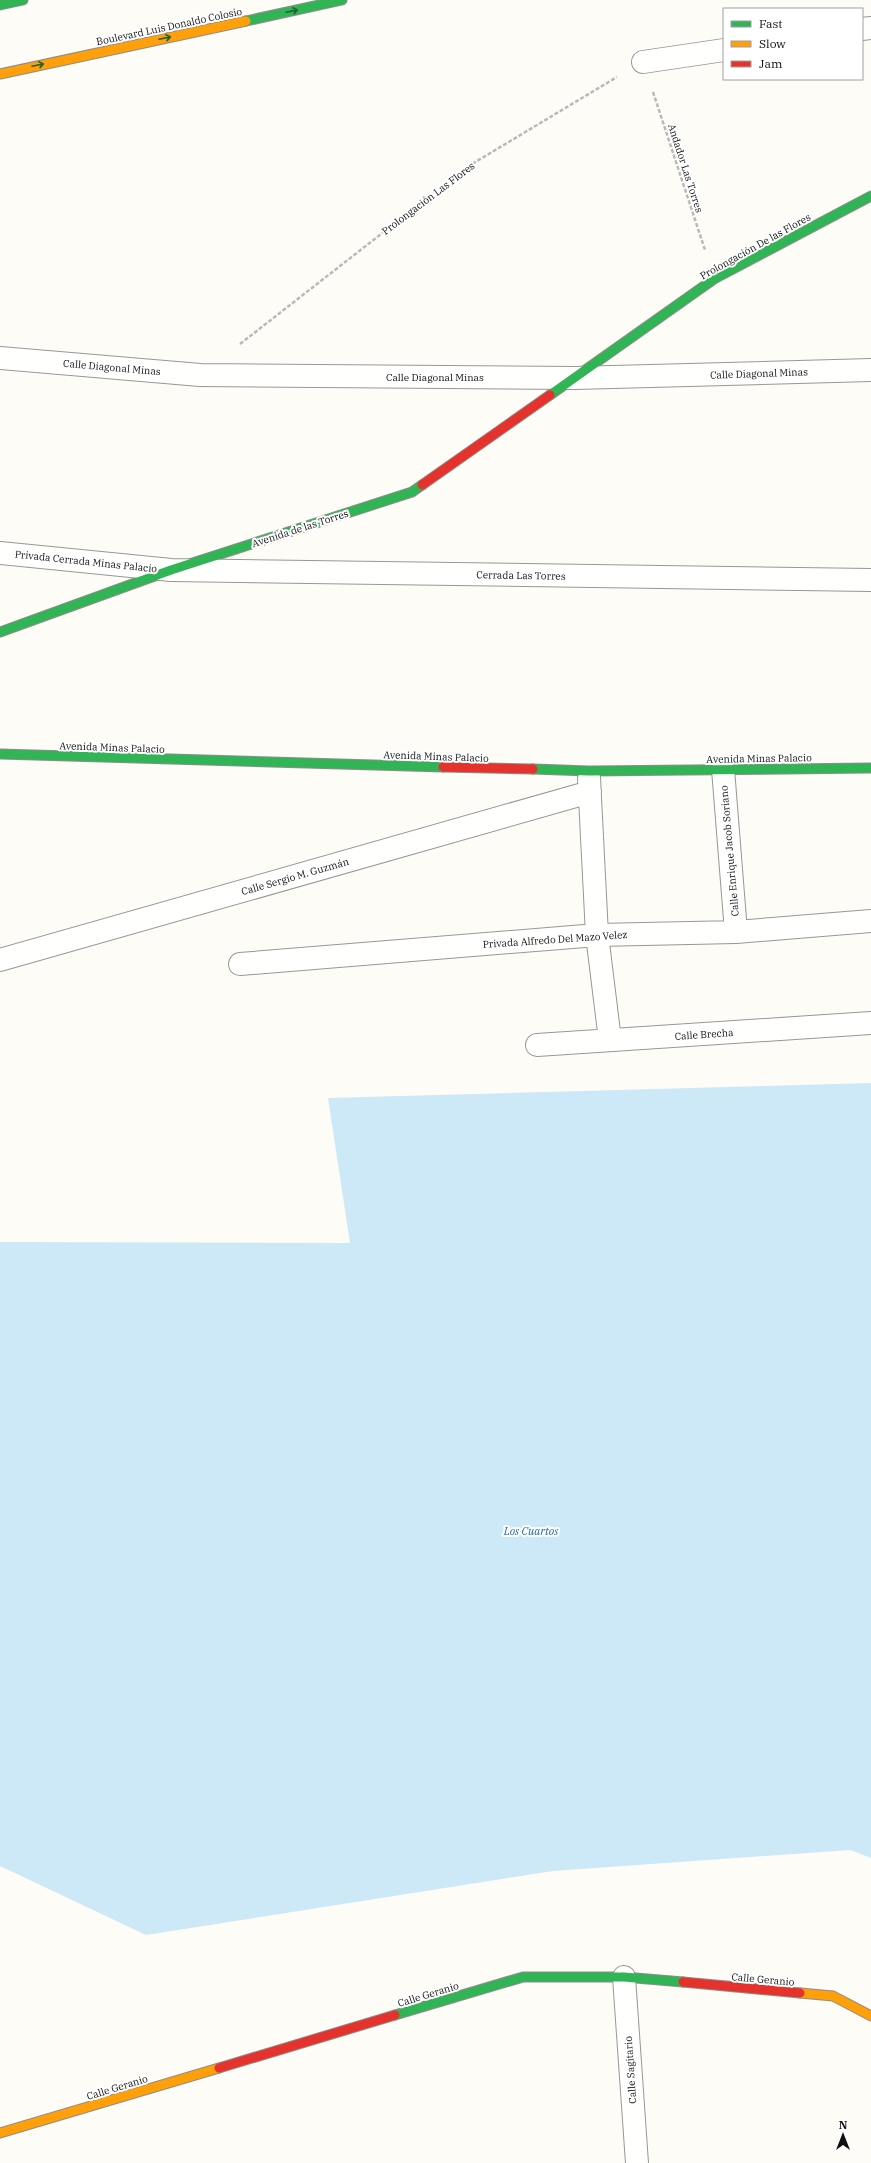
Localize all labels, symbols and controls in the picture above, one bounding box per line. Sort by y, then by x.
street label: Boulevard Luis Donaldo Colosio [95,5,244,48]
one-way arrow [285,6,298,14]
legend [723,8,863,80]
text: Fast [759,16,783,31]
one-way arrow [158,34,171,42]
text: Slow [759,36,786,51]
text: Jam [759,56,783,71]
one-way arrow [31,61,44,69]
street label: Andador Las Torres [665,122,706,214]
street label: Prolongación Las Flores [379,159,477,238]
street label: Prolongación De las Flores [698,210,813,282]
street label: Calle Diagonal Minas [63,357,161,378]
street label: Calle Diagonal Minas [710,365,808,382]
street label: Calle Diagonal Minas [386,371,484,384]
street label: Avenida de las Torres [250,507,350,550]
street label: Privada Cerrada Minas Palacio [14,548,158,575]
street label: Cerrada Las Torres [476,568,566,583]
street label: Avenida Minas Palacio [59,739,165,756]
street label: Avenida Minas Palacio [383,748,489,765]
street label: Avenida Minas Palacio [706,751,812,766]
street label: Calle Enrique Jacob Soriano [717,785,742,917]
street label: Calle Sergio M. Guzmán [240,855,351,898]
street label: Privada Alfredo Del Mazo Velez [482,928,628,951]
street label: Calle Brecha [674,1026,734,1043]
water label: Los Cuartos [503,1524,559,1538]
street label: Calle Geranio [731,1970,795,1989]
street label: Calle Geranio [396,1979,461,2010]
street label: Calle Sagitario [622,2035,639,2104]
street label: Calle Geranio [85,2072,150,2103]
north arrow [823,2115,863,2155]
text: N [839,2118,848,2132]

